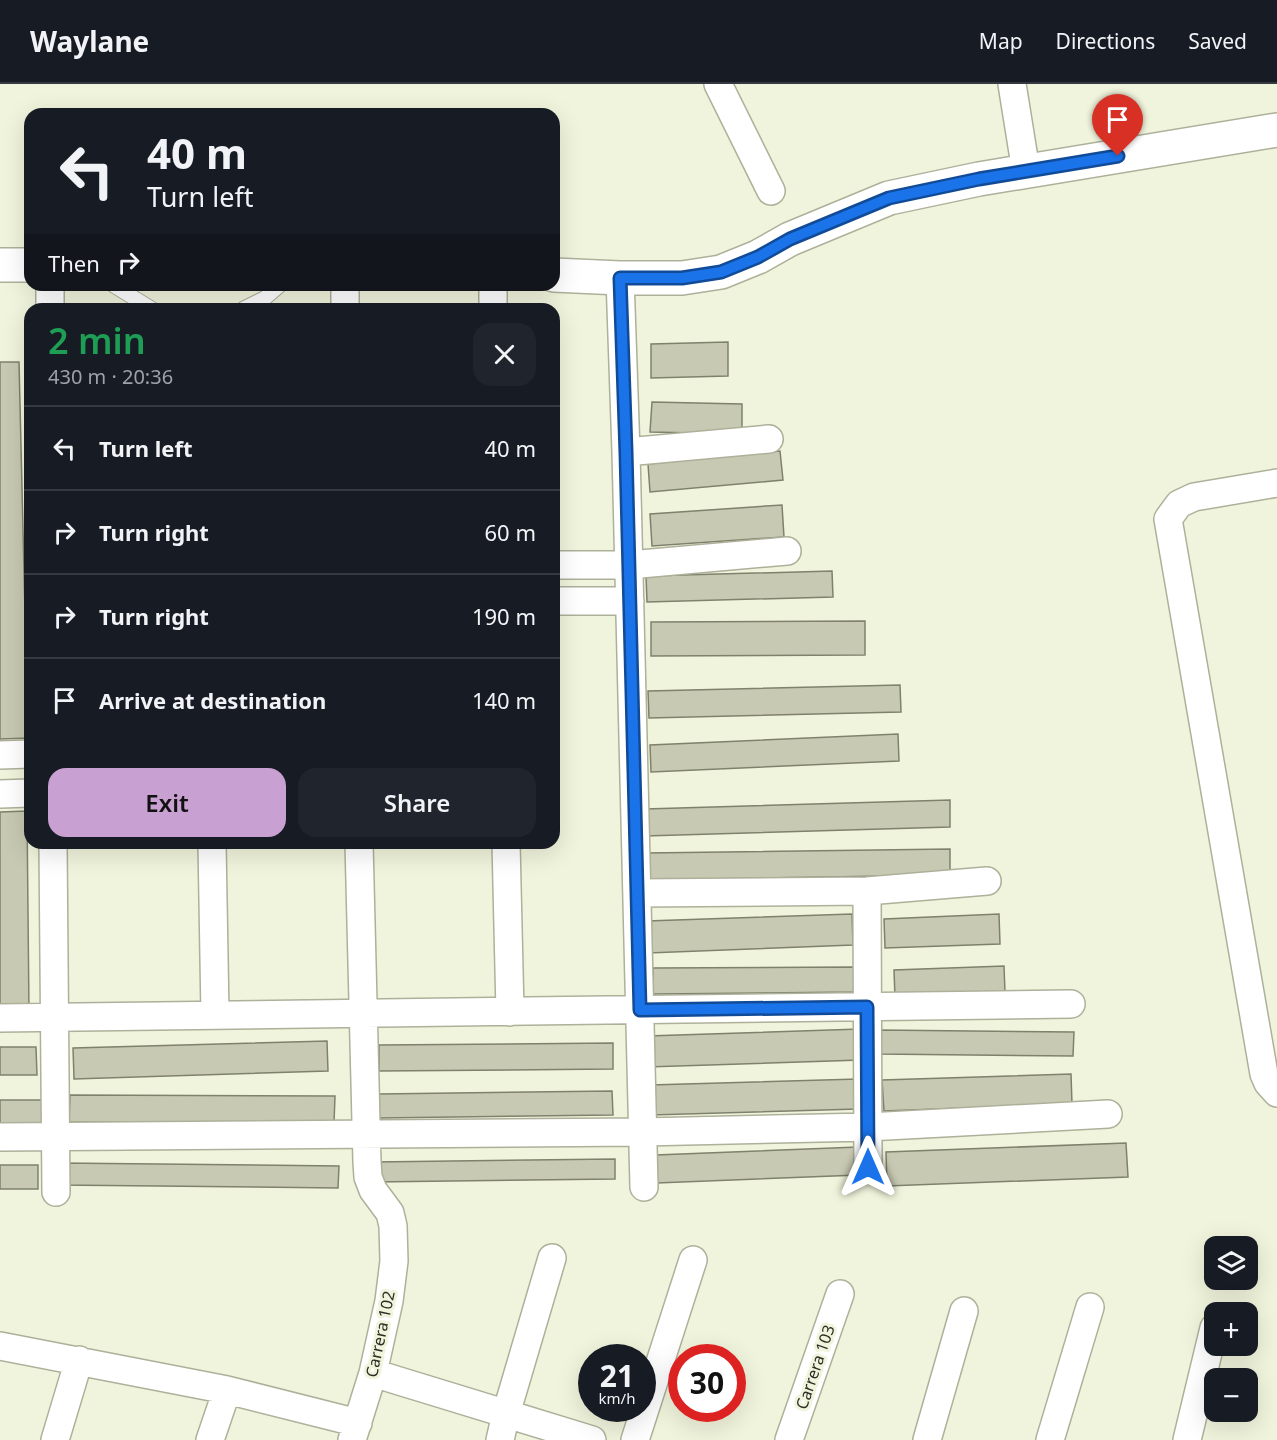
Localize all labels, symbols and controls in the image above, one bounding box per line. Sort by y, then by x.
text: Waylane [30,22,149,60]
text: Map [979,27,1023,55]
text: Directions [1056,27,1155,55]
text: Saved [1188,27,1247,55]
pin [1092,94,1143,156]
icon: arrive [1101,103,1134,136]
text: 40 m [147,124,247,181]
icon: left [48,132,126,210]
text: Turn left [147,178,253,215]
icon: right [112,246,145,279]
text: Then [48,248,100,278]
text: 2 min [48,316,146,365]
button: close [473,323,536,386]
text: 430 m · 20:36 [48,363,173,390]
icon: left [48,432,81,465]
text: Turn left [99,433,193,463]
text: 40 m [485,433,536,463]
icon: right [48,516,81,549]
text: Turn right [99,517,209,547]
text: 60 m [485,517,536,547]
icon: right [48,600,81,633]
text: Turn right [99,601,209,631]
text: 190 m [472,601,536,631]
icon: arrive [48,684,81,717]
text: Arrive at destination [99,685,326,715]
text: 140 m [472,685,536,715]
button: Exit [48,768,286,837]
button: Share [298,768,536,837]
position arrow [836,1135,900,1199]
map controls [1204,1236,1258,1422]
button: layers [1204,1236,1258,1290]
street label: Carrera 102 [360,1289,400,1379]
button: + [1204,1302,1258,1356]
street label: Carrera 103 [790,1322,840,1412]
speed limit sign: 30 [668,1344,746,1422]
text: 21 [600,1355,634,1396]
button: − [1204,1368,1258,1422]
text: km/h [599,1388,635,1408]

